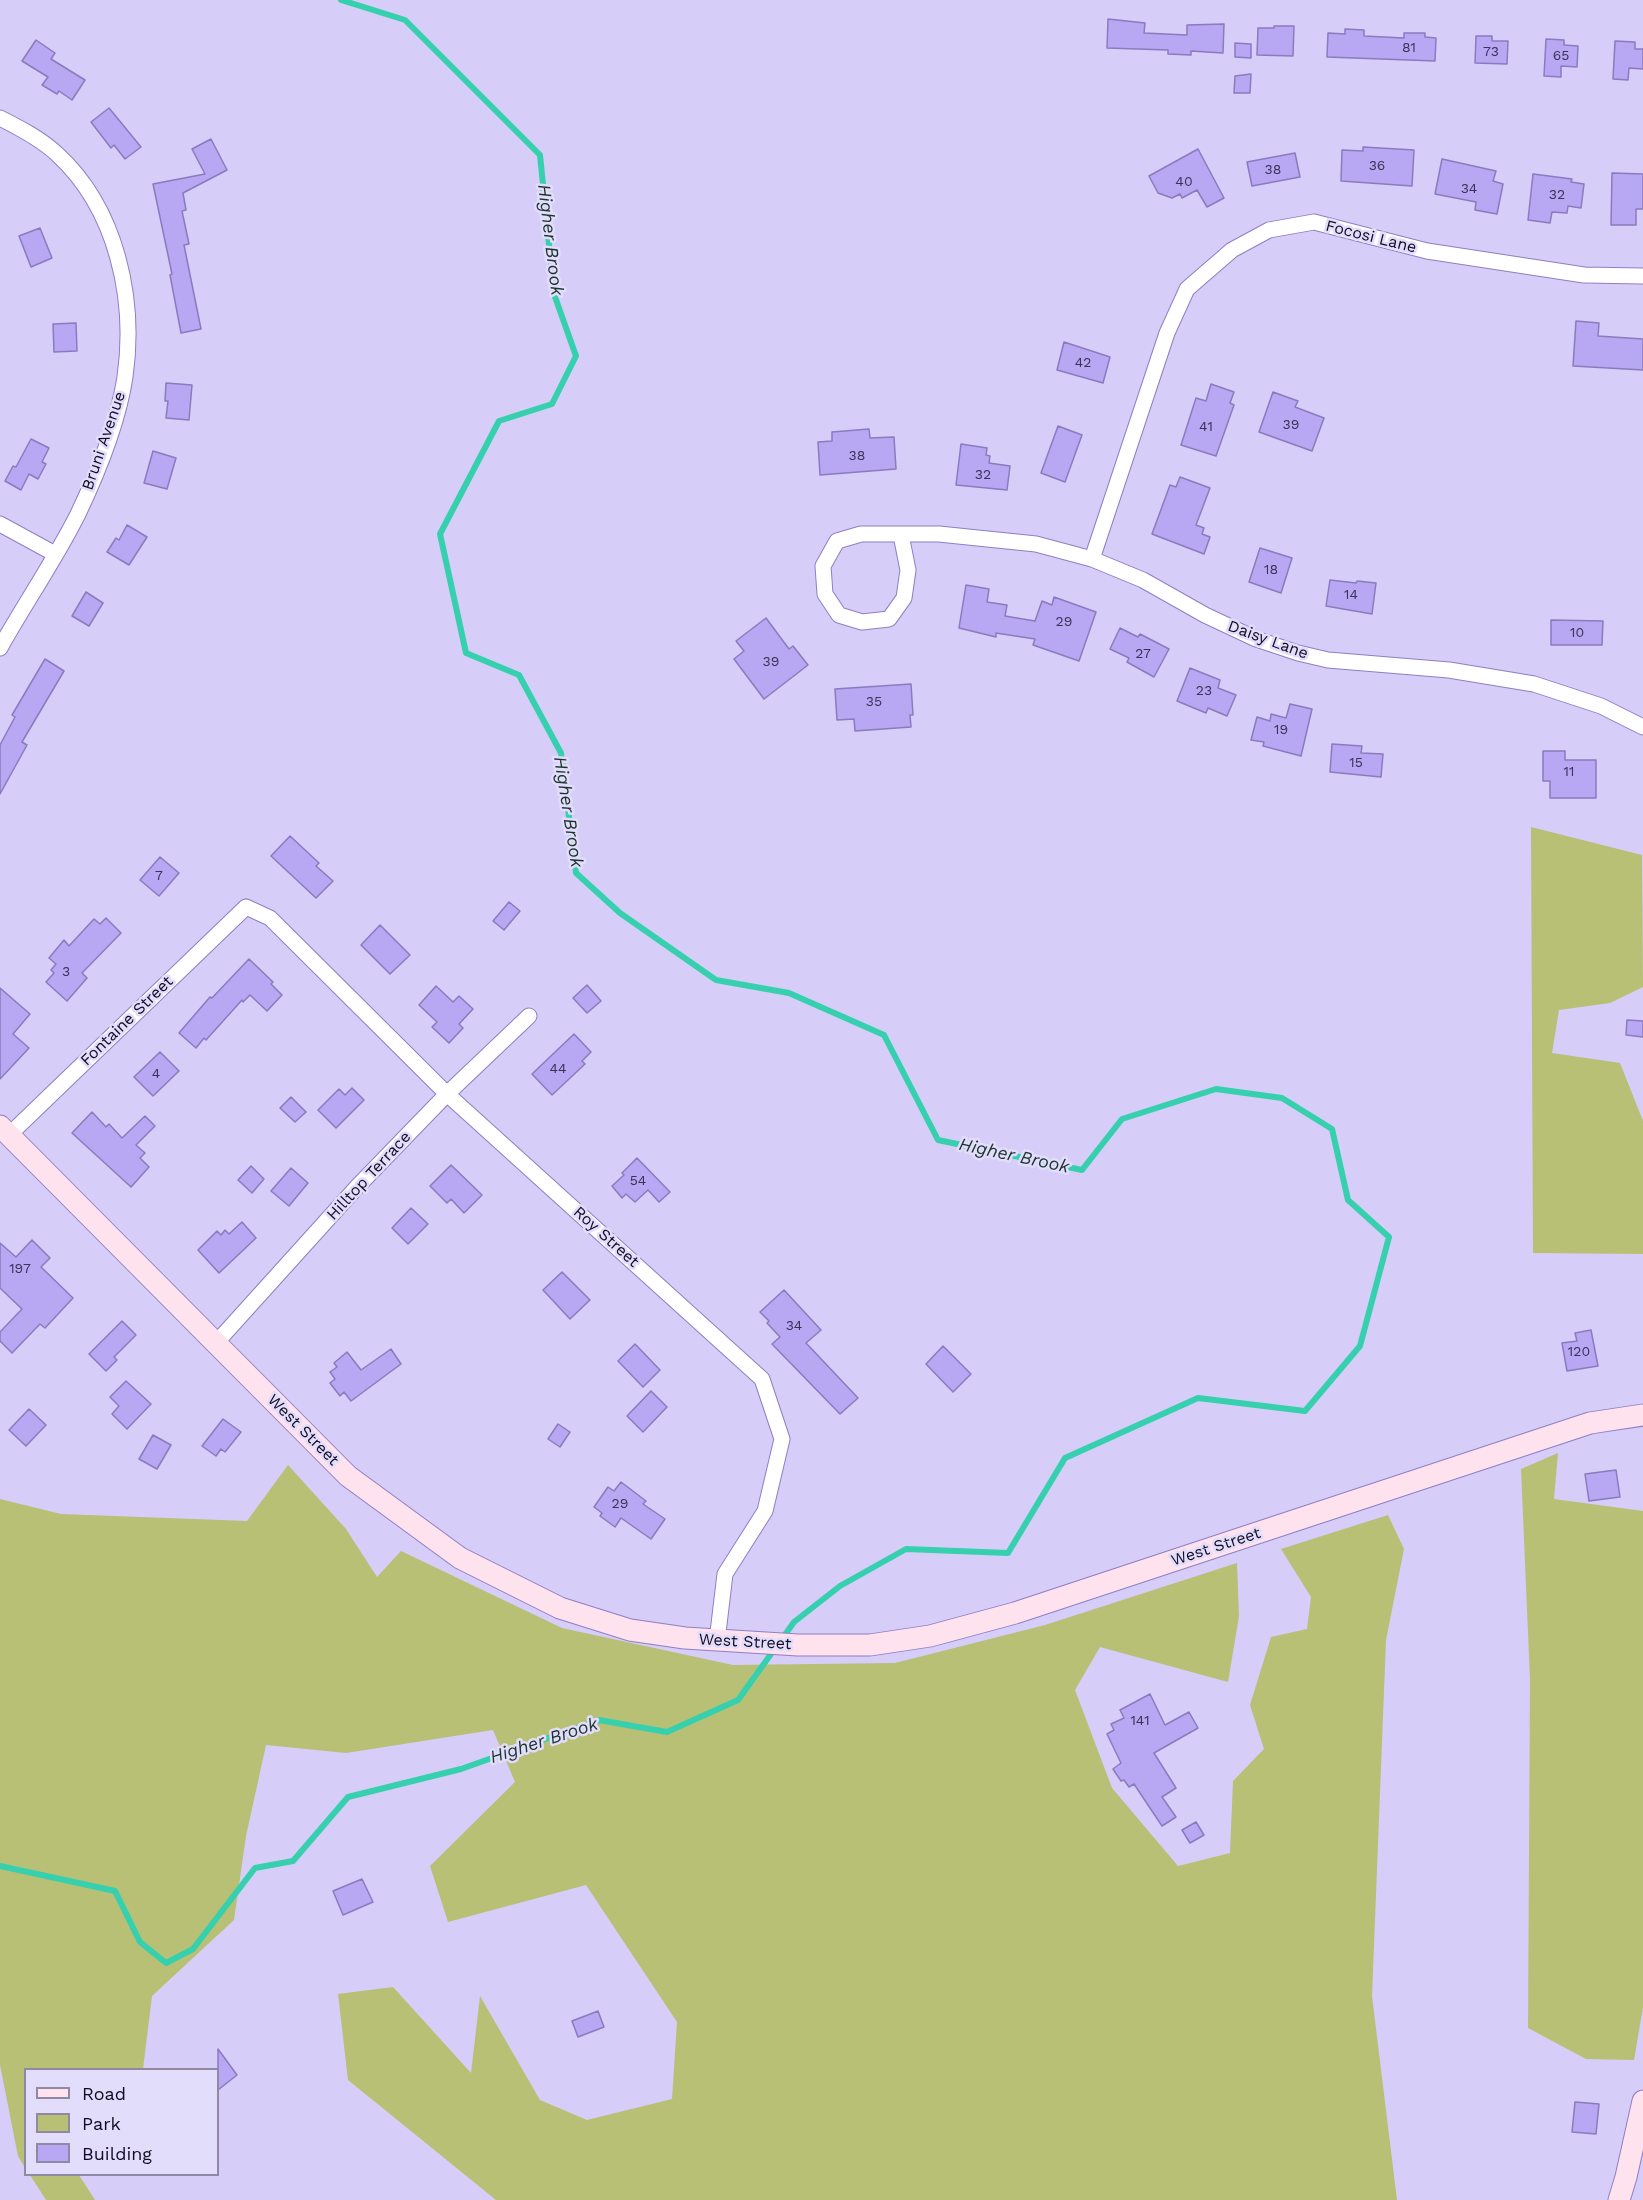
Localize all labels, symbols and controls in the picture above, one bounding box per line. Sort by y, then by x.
house number: 81 [1402,40,1416,56]
house number: 73 [1483,44,1499,60]
house number: 65 [1553,48,1569,64]
house number: 36 [1369,158,1385,174]
house number: 38 [1265,162,1281,178]
house number: 40 [1175,174,1193,190]
house number: 34 [1461,181,1477,197]
water label: Higher Brook [532,183,568,297]
house number: 32 [1549,187,1565,203]
street label: Focosi Lane [1324,216,1418,258]
house number: 42 [1075,355,1091,371]
street label: Bruni Avenue [78,389,130,493]
house number: 39 [1283,417,1299,433]
house number: 41 [1199,419,1213,435]
house number: 38 [849,448,865,464]
house number: 32 [975,467,991,483]
house number: 18 [1264,562,1278,578]
house number: 14 [1344,587,1358,603]
house number: 29 [1056,614,1072,630]
street label: Daisy Lane [1225,617,1311,663]
house number: 10 [1570,625,1584,641]
house number: 27 [1135,646,1151,662]
house number: 39 [763,654,779,670]
house number: 23 [1196,683,1212,699]
house number: 35 [866,694,882,710]
house number: 19 [1274,722,1288,738]
water label: Higher Brook [549,755,587,869]
house number: 15 [1349,755,1363,771]
house number: 11 [1564,764,1574,780]
house number: 7 [155,868,163,884]
house number: 3 [62,964,70,980]
street label: Fontaine Street [77,972,177,1070]
house number: 44 [549,1061,567,1077]
house number: 4 [152,1066,160,1082]
street label: Hilltop Terrace [323,1128,415,1224]
water label: Higher Brook [957,1134,1071,1178]
house number: 54 [630,1173,646,1189]
street label: Roy Street [569,1203,643,1271]
house number: 197 [9,1261,31,1277]
house number: 34 [786,1318,802,1334]
house number: 120 [1568,1344,1590,1360]
street label: West Street [263,1390,343,1470]
house number: 29 [612,1496,628,1512]
street label: West Street [1169,1524,1263,1570]
street label: West Street [698,1630,792,1654]
water label: Higher Brook [487,1713,601,1769]
house number: 141 [1130,1713,1150,1729]
legend [24,2068,219,2176]
text: Road [82,2083,126,2104]
text: Park [82,2113,121,2134]
text: Building [82,2143,152,2164]

